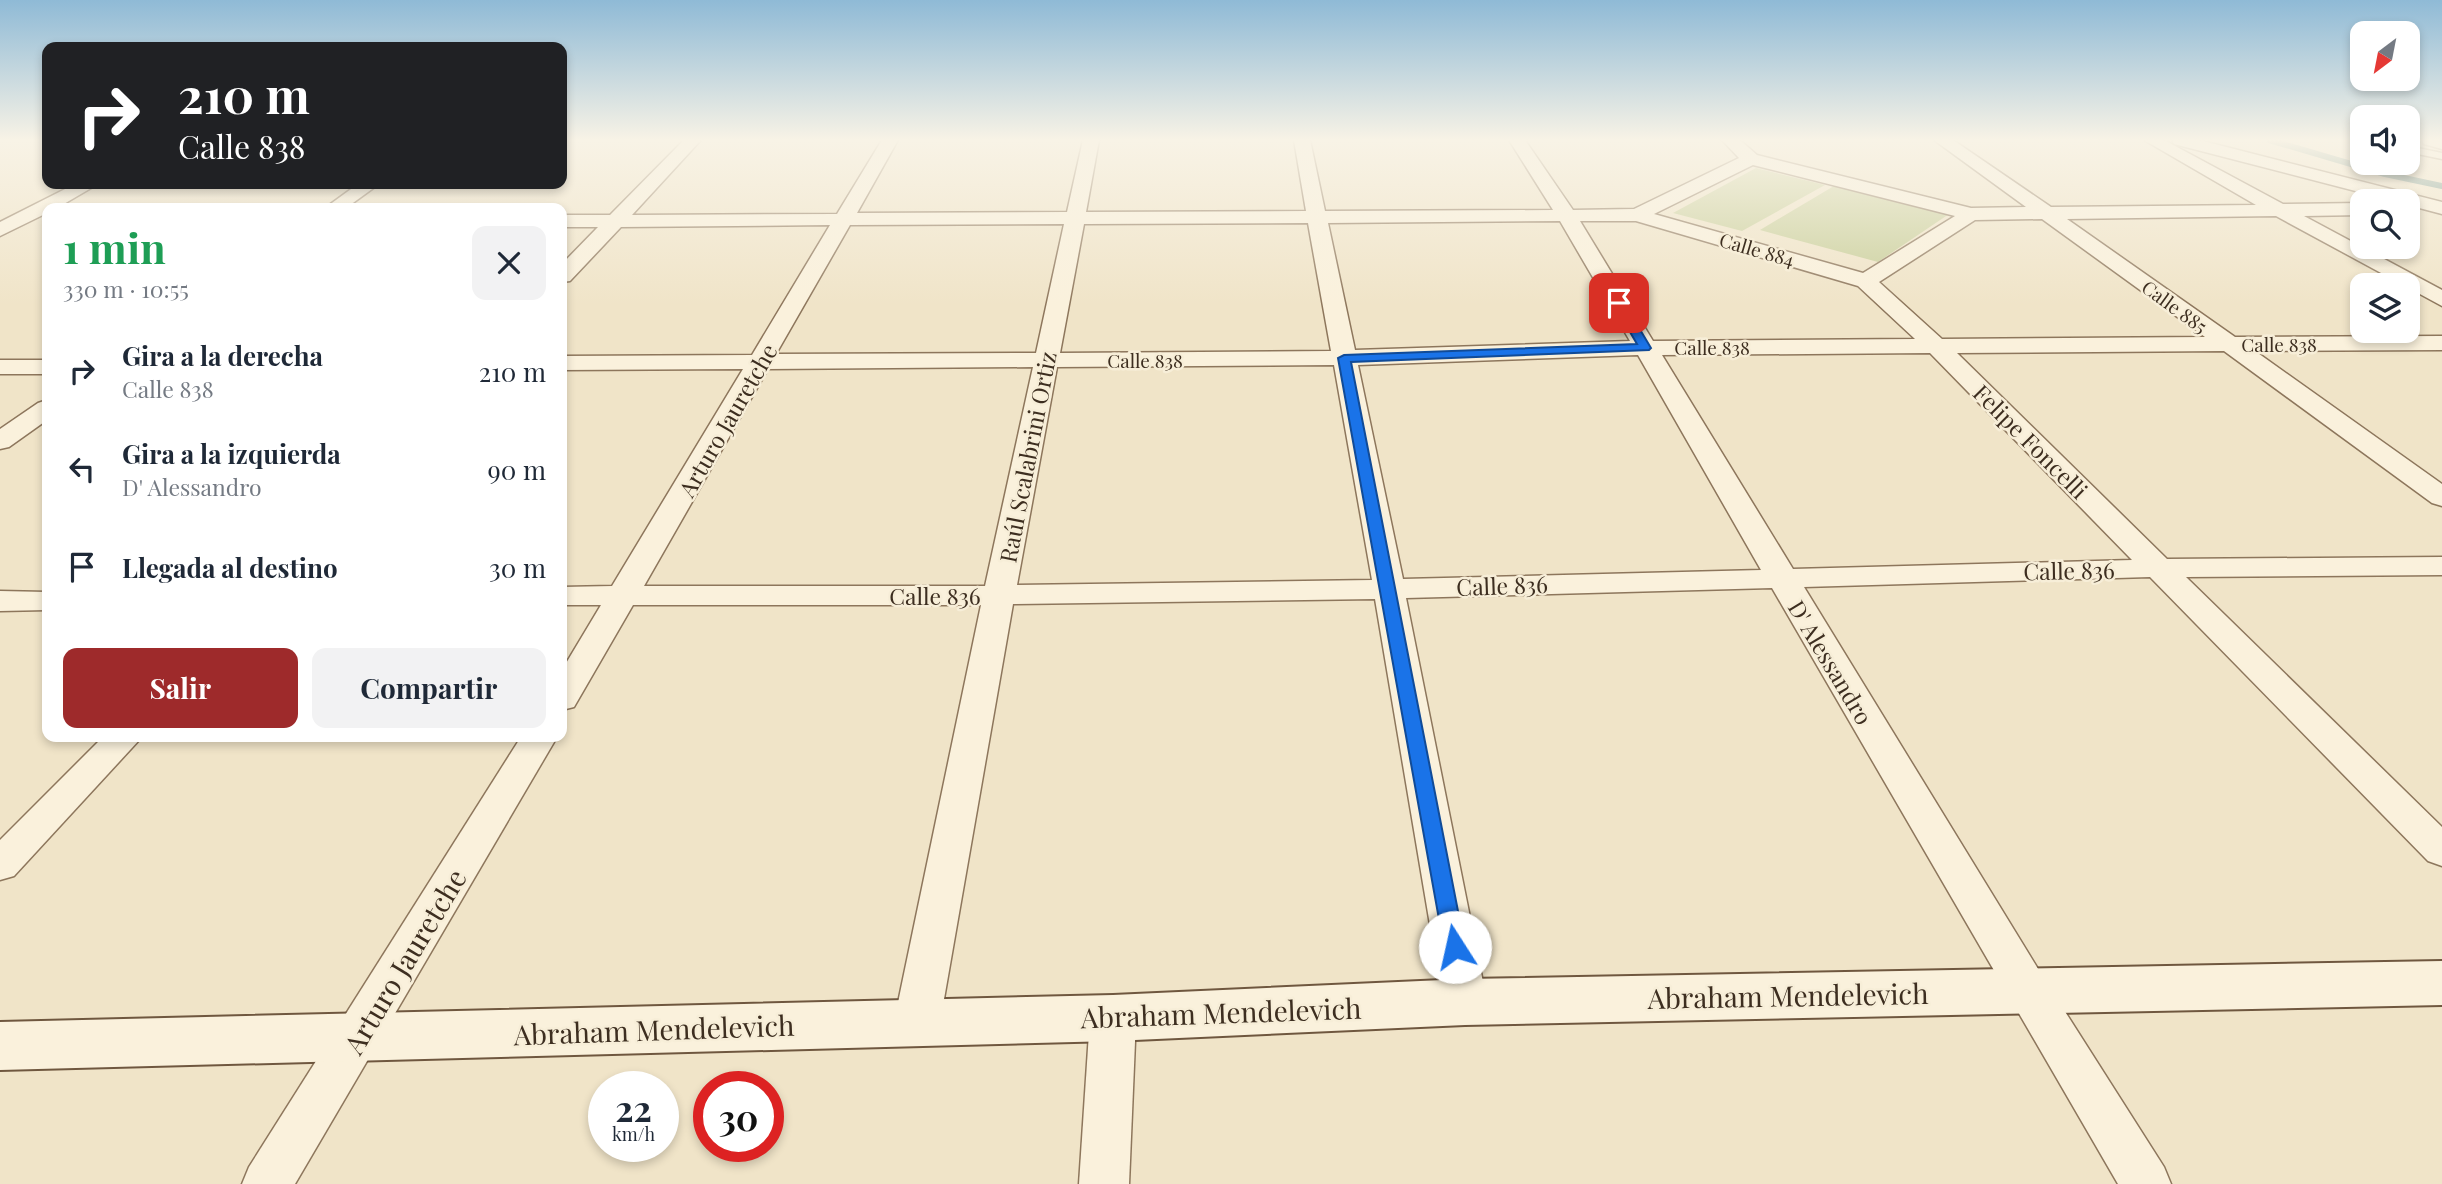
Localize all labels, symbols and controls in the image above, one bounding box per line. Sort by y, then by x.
north arrow [2350,21,2420,91]
map controls [2350,21,2420,343]
text: 210 m [178,61,310,126]
icon: right [63,70,154,161]
button: sound [2350,105,2420,175]
text: Calle 838 [178,124,305,167]
button: search [2350,189,2420,259]
text: 1 min [63,219,166,275]
button: close [472,226,546,300]
street label: Calle 884 [1717,226,1797,272]
text: 330 m · 10:55 [63,273,189,304]
pin [1589,273,1649,333]
street label: Calle 885 [2137,273,2213,339]
button: layers [2350,273,2420,343]
icon: arrive [1600,284,1638,322]
street label: Calle 838 [2241,331,2317,357]
street label: Calle 838 [1674,334,1750,360]
text: Gira a la derecha [122,338,323,373]
street label: Arturo Jauretche [670,338,783,503]
street label: Calle 838 [1107,347,1183,373]
street label: Raúl Scalabrini Ortiz [991,349,1063,565]
icon: right [63,352,101,390]
text: 210 m [479,354,546,389]
text: Calle 838 [122,373,214,404]
street label: Felipe Foncelli [1967,377,2095,505]
text: Gira a la izquierda [122,436,341,471]
icon: left [63,450,101,488]
text: 90 m [488,452,546,487]
text: D' Alessandro [122,471,262,502]
icon: arrive [63,548,101,586]
text: Llegada al destino [122,550,338,585]
text: 30 m [489,550,546,585]
street label: Calle 836 [2023,554,2115,586]
street label: Calle 836 [1456,568,1548,602]
street label: Calle 836 [889,580,981,611]
street label: D' Alessandro [1782,594,1880,730]
button: Salir [63,648,298,728]
button: Compartir [312,648,546,728]
street label: Arturo Jauretche [334,862,474,1061]
position arrow [1418,910,1492,984]
street label: Abraham Mendelevich [1646,974,1929,1016]
street label: Abraham Mendelevich [1079,989,1363,1035]
street label: Abraham Mendelevich [512,1006,796,1052]
speed limit sign: 30 [693,1071,784,1162]
text: 22 [615,1084,652,1131]
text: km/h [612,1122,655,1146]

